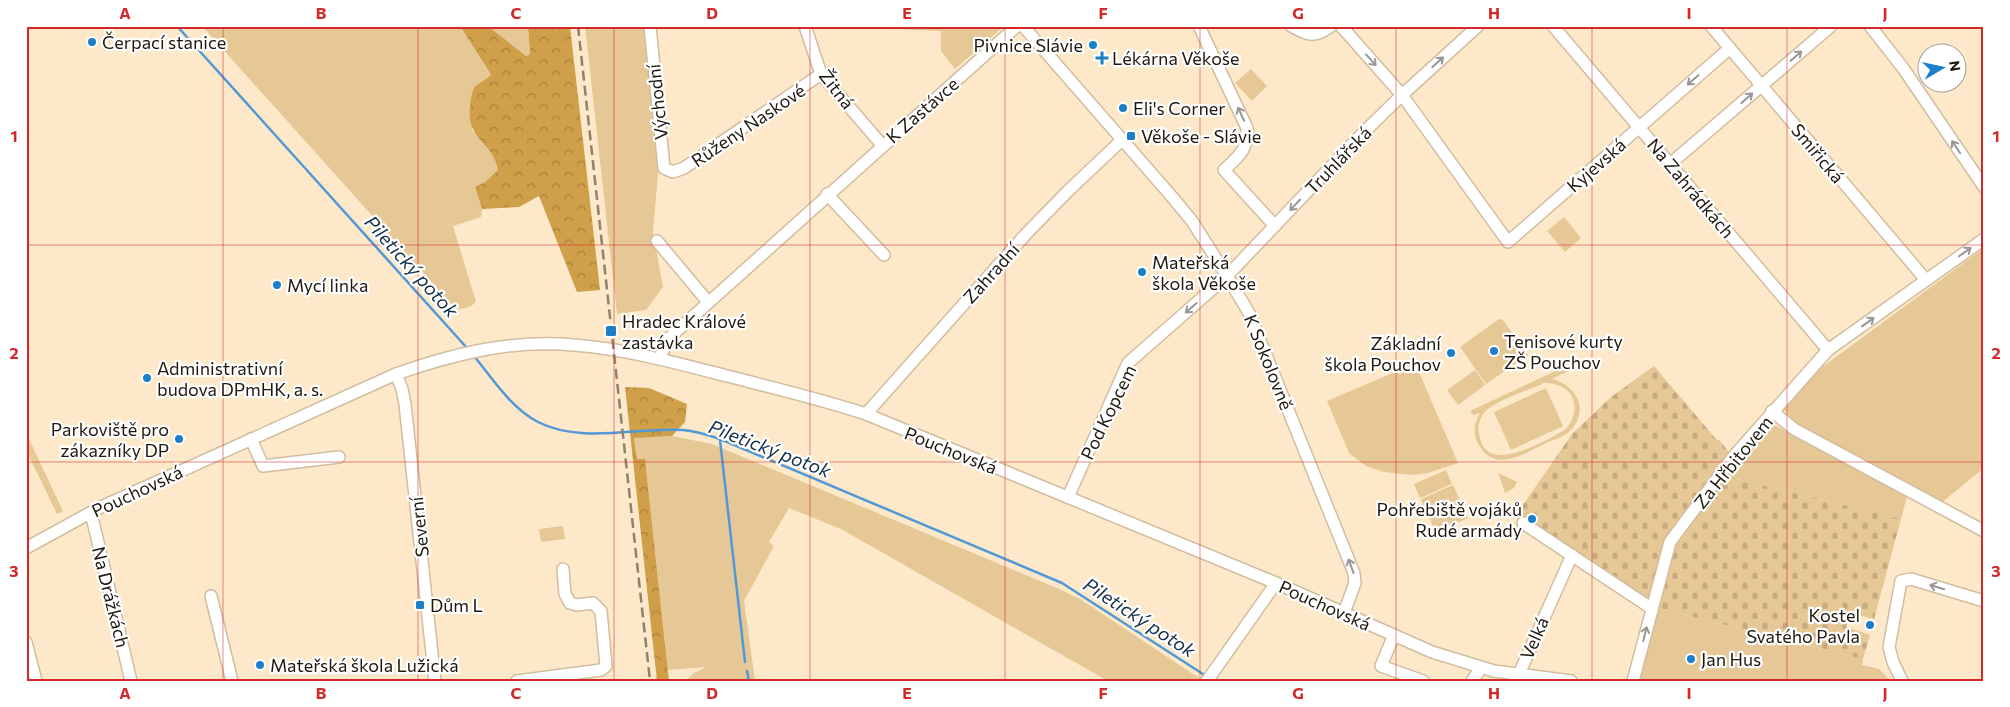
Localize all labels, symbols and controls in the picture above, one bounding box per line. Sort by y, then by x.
text: A [119,3,131,22]
text: B [316,3,327,22]
text: C [511,3,522,22]
text: D [706,3,718,22]
text: E [902,3,912,22]
text: F [1098,3,1108,22]
text: G [1292,3,1304,22]
text: H [1488,3,1500,22]
text: I [1686,3,1692,22]
text: J [1882,3,1888,22]
place label: Čerpací stanice [102,31,226,53]
place label: Pivnice Slávie [973,34,1083,56]
marker: Čerpací stanice [86,36,98,48]
marker: Pivnice Slávie [1087,39,1099,51]
north arrow [1918,42,1968,92]
place label: Lékárna Věkoše [1112,47,1239,69]
one-way arrow [1790,50,1803,62]
marker: Lékárna Věkoše [1096,52,1108,64]
one-way arrow [1366,54,1377,67]
one-way arrow [1432,56,1445,68]
text: N [1946,59,1965,72]
street label: Východní [642,62,672,141]
street label: Žitná [815,65,859,113]
street label: K Zastávce [881,73,963,147]
one-way arrow [1687,74,1700,85]
street label: Růženy Naskové [687,79,809,171]
one-way arrow [1740,93,1753,104]
place label: Eli's Corner [1133,97,1225,119]
marker: Eli's Corner [1117,102,1129,114]
one-way arrow [1235,107,1245,122]
street label: Smiřická [1787,119,1849,187]
street label: Truhlářská [1300,122,1376,198]
place label: Věkoše - Slávie [1141,125,1261,147]
text: 1 [10,126,18,145]
text: 1 [1992,126,2000,145]
marker: Věkoše - Slávie [1125,130,1137,142]
street label: Kyjevská [1562,133,1630,197]
street label: Na Zahrádkách [1643,134,1739,242]
one-way arrow [1951,140,1961,154]
one-way arrow [1289,199,1301,211]
water label: Piletický potok [360,210,464,322]
street label: Zahradní [958,237,1025,308]
one-way arrow [1958,247,1971,258]
place label: Mateřská škola Věkoše [1152,251,1256,294]
marker: Mateřská škola Věkoše [1136,266,1148,278]
place label: Mycí linka [287,274,368,296]
marker: Mycí linka [271,279,283,291]
one-way arrow [1184,302,1197,314]
place label: Hradec Králové zastávka [622,310,746,353]
street label: K Sokolovně [1240,311,1298,413]
one-way arrow [1861,316,1874,327]
marker: Hradec Králové zastávka [604,324,618,338]
place label: Tenisové kurty ZŠ Pouchov [1504,330,1623,373]
place label: Základní škola Pouchov [1325,332,1442,375]
text: 2 [9,343,19,362]
text: 2 [1991,343,2001,362]
marker: Tenisové kurty ZŠ Pouchov [1488,345,1500,357]
marker: Základní škola Pouchov [1445,347,1457,359]
place label: Administrativní budova DPmHK, a. s. [157,357,323,400]
street label: Pod Kopcem [1076,361,1140,463]
marker: Administrativní budova DPmHK, a. s. [141,372,153,384]
street label: Za Hřbitovem [1689,411,1777,513]
water label: Piletický potok [706,414,835,482]
place label: Parkoviště pro zákazníky DP [51,418,169,461]
street label: Pouchovská [902,421,1000,479]
marker: Parkoviště pro zákazníky DP [173,433,185,445]
street label: Pouchovská [88,460,186,522]
street label: Severní [405,494,433,558]
place label: Pohřebiště vojáků Rudé armády [1377,498,1522,541]
marker: Pohřebiště vojáků Rudé armády [1526,513,1538,525]
street label: Na Drážkách [88,544,134,650]
one-way arrow [1346,559,1355,574]
text: 3 [9,561,19,580]
text: 3 [1991,561,2001,580]
water label: Piletický potok [1080,572,1201,662]
street label: Pouchovská [1276,575,1374,635]
one-way arrow [1929,581,1945,591]
place label: Dům L [430,594,483,616]
marker: Dům L [414,599,426,611]
place label: Kostel Svatého Pavla [1746,604,1860,647]
street label: Velká [1515,613,1553,663]
marker: Kostel Svatého Pavla [1864,619,1876,631]
one-way arrow [1641,626,1650,642]
place label: Jan Hus [1701,648,1761,670]
marker: Jan Hus [1685,653,1697,665]
place label: Mateřská škola Lužická [270,654,458,676]
marker: Mateřská škola Lužická [254,659,266,671]
text: A [119,683,131,702]
text: B [316,683,327,702]
text: C [511,683,522,702]
text: D [706,683,718,702]
text: E [902,683,912,702]
text: F [1098,683,1108,702]
text: G [1292,683,1304,702]
text: H [1488,683,1500,702]
text: I [1686,683,1692,702]
text: J [1882,683,1888,702]

